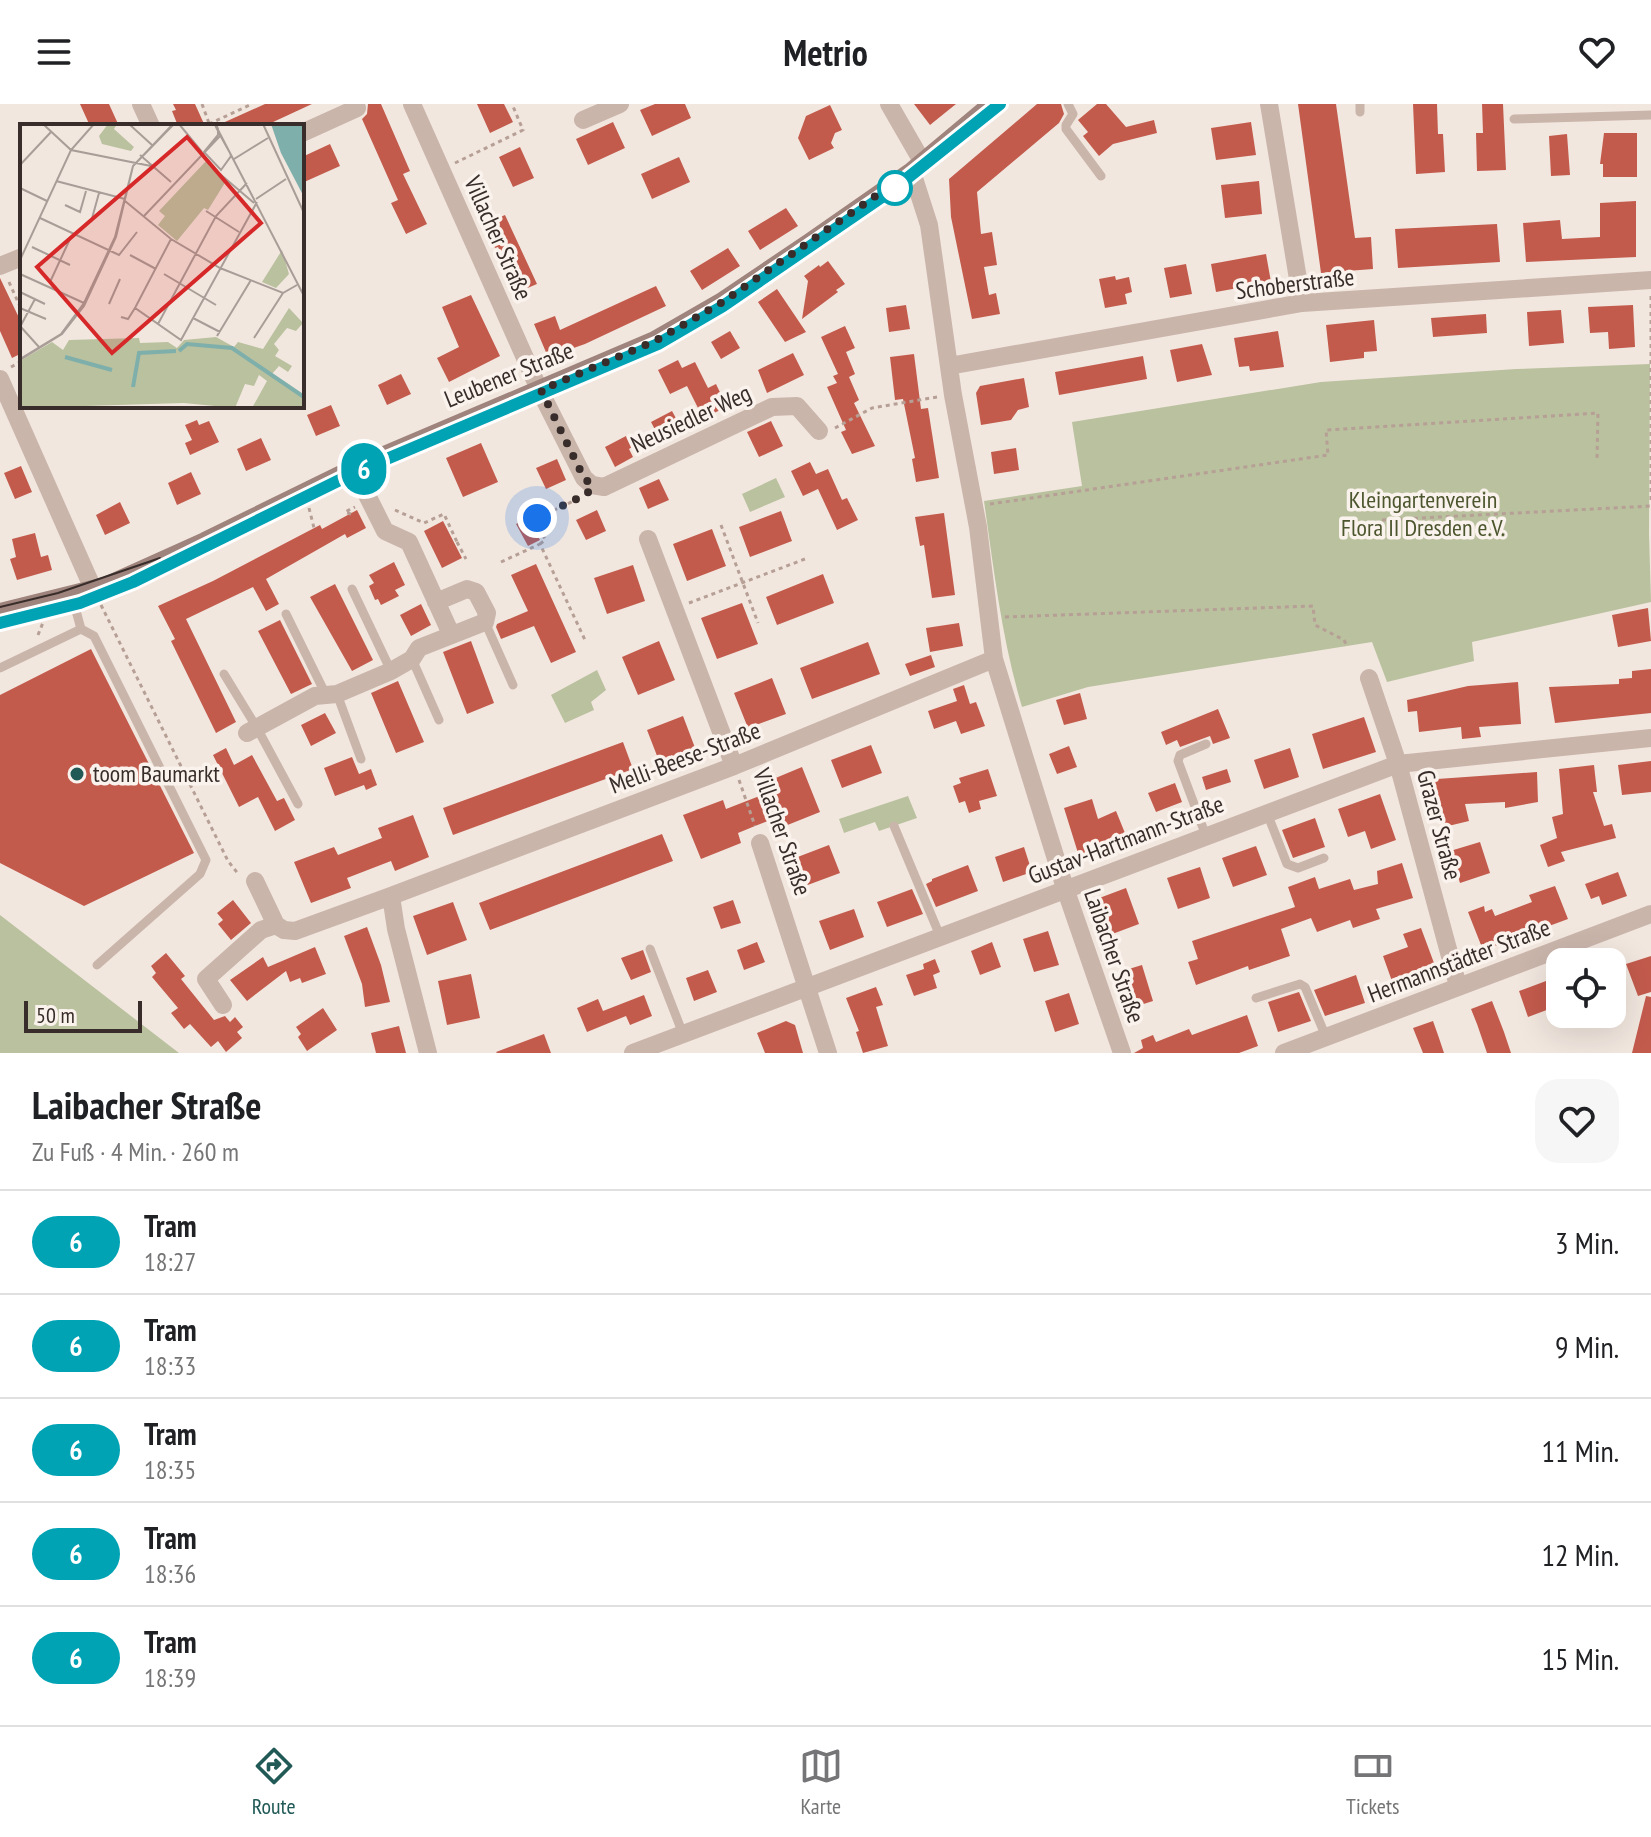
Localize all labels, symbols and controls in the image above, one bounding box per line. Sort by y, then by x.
text: Metrio [783,29,868,76]
icon: menu [32,30,76,74]
icon: heart [1575,30,1619,74]
inset map [20,124,304,408]
street label: Villacher Straße [457,170,540,305]
unlabelled marker [878,171,912,205]
street label: Schoberstraße [1234,261,1356,306]
street label: Leubener Straße [440,335,578,414]
street label: Neusiedler Weg [626,377,756,460]
line badge: 6 [338,443,390,495]
text: 6 [357,450,371,487]
park label: Kleingartenverein Flora II Dresden e.V. [1341,484,1505,543]
your location [517,498,557,538]
street label: Melli-Beese-Straße [605,715,765,801]
place label: toom Baumarkt [93,758,220,789]
street label: Villacher Straße [746,763,819,900]
marker: toom Baumarkt [68,765,86,783]
street label: Grazer Straße [1410,766,1469,883]
street label: Gustav-Hartmann-Straße [1024,788,1228,891]
street label: Laibacher Straße [1077,885,1152,1027]
street label: Hermannstädter Straße [1363,911,1554,1010]
map controls [1546,948,1626,1028]
button: locate [1546,948,1626,1028]
scale bar [24,997,142,1033]
text: 50 m [36,1001,75,1029]
button: heart [1535,1079,1619,1163]
text: Laibacher Straße [32,1080,262,1129]
text: Zu Fuß · 4 Min. · 260 m [32,1135,239,1168]
text: Tram [144,1206,197,1245]
text: 6 [69,1223,83,1260]
text: 3 Min. [1555,1223,1619,1262]
text: 18:27 [144,1245,196,1278]
text: Tram [144,1310,197,1349]
text: 6 [69,1327,83,1364]
text: 9 Min. [1555,1327,1619,1366]
text: 18:33 [144,1349,196,1382]
text: Tram [144,1414,197,1453]
text: 6 [69,1431,83,1468]
text: 11 Min. [1542,1431,1619,1470]
text: 18:35 [144,1453,196,1486]
text: Tram [144,1518,197,1557]
text: 6 [69,1535,83,1572]
text: 12 Min. [1542,1535,1619,1574]
text: 18:36 [144,1557,196,1590]
text: Tram [144,1622,197,1661]
text: 6 [69,1639,83,1676]
text: 15 Min. [1542,1639,1619,1678]
text: 18:39 [144,1661,196,1694]
tab: Route [252,1744,296,1820]
tab: Karte [799,1744,843,1820]
tab: Tickets [1346,1744,1399,1820]

